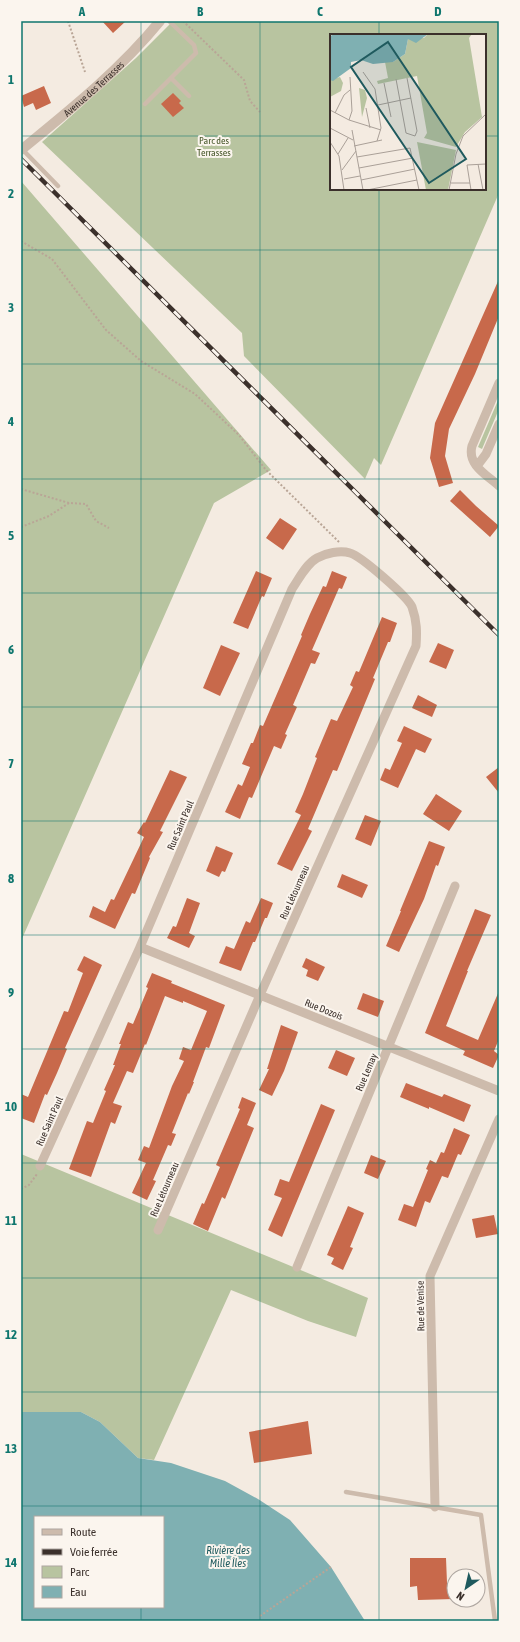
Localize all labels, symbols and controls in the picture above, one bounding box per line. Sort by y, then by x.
text: A [78,4,86,19]
text: B [197,4,204,19]
text: C [317,4,323,19]
text: D [434,4,442,19]
inset map [330,34,486,190]
street label: Avenue des Terrasses [61,59,126,119]
text: 1 [8,72,14,87]
park label: Parc des Terrasses [197,135,231,158]
text: 2 [8,186,14,201]
text: 3 [8,300,14,315]
text: 4 [7,414,14,429]
text: 5 [8,528,14,543]
text: 6 [8,642,14,657]
text: 7 [8,756,14,771]
street label: Rue Saint Paul [165,798,196,852]
street label: Rue Létourneau [278,863,311,921]
text: 8 [8,871,14,886]
text: 9 [8,985,14,1000]
street label: Rue Dozois [303,997,345,1022]
street label: Rue Lemay [354,1052,379,1093]
street label: Rue Saint Paul [34,1095,65,1148]
text: 10 [5,1099,17,1114]
street label: Rue Létourneau [148,1160,181,1218]
text: 11 [5,1213,17,1228]
street label: Rue de Venise [415,1280,426,1331]
text: 12 [5,1327,17,1342]
text: 13 [5,1441,17,1456]
legend [34,1516,164,1608]
text: Route [70,1525,96,1539]
water label: Rivière des Mille Îles [206,1544,250,1569]
text: Voie ferrée [70,1545,118,1559]
text: 14 [5,1555,17,1570]
text: Parc [70,1565,90,1579]
north arrow [446,1568,486,1608]
text: Eau [70,1585,87,1599]
text: N [454,1589,466,1603]

